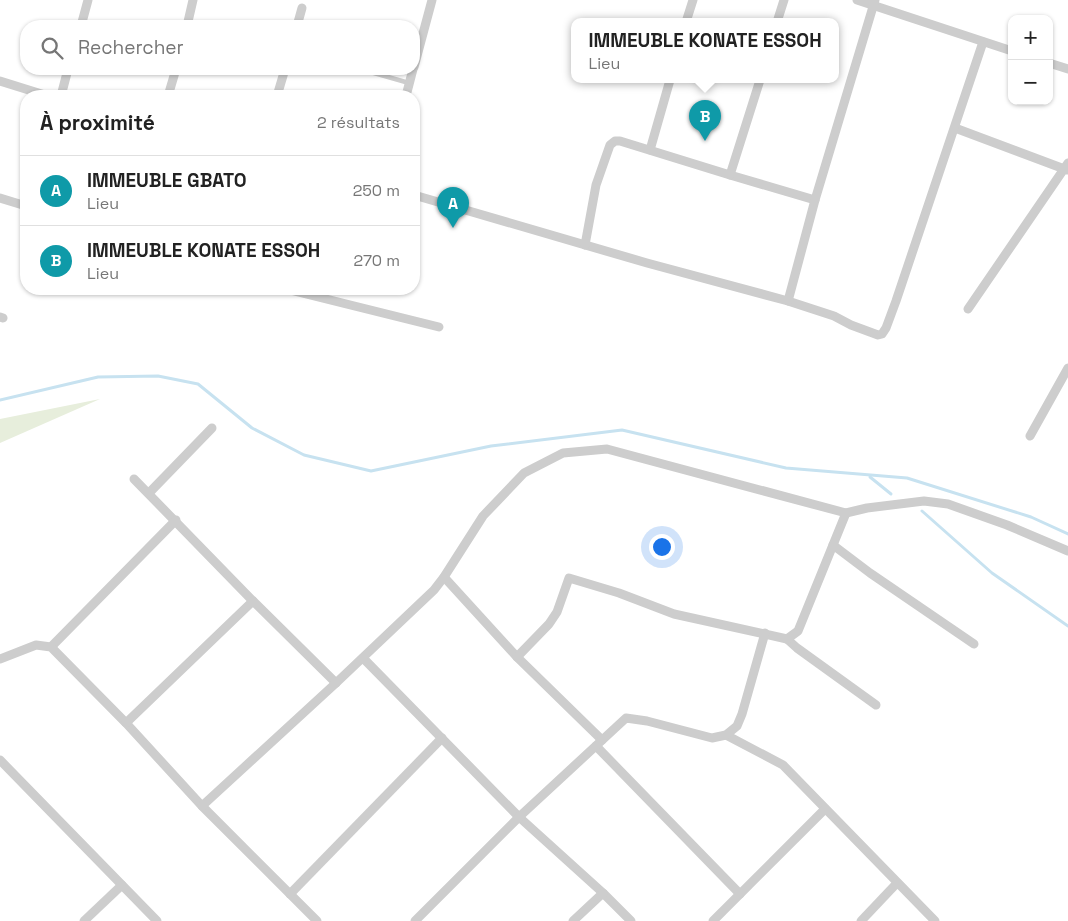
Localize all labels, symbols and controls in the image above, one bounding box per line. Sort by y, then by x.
map controls [1008,15,1053,105]
button: + [1008,15,1053,60]
popup [571,18,839,83]
search box [20,20,420,75]
text: IMMEUBLE KONATE ESSOH [588,28,822,53]
icon: search [38,34,66,62]
text: Rechercher [78,35,184,60]
text: Lieu [588,53,620,74]
button: − [1008,60,1053,105]
pin: B [689,100,721,141]
text: À proximité [40,109,155,136]
text: 2 résultats [317,112,400,133]
text: IMMEUBLE GBATO [87,168,247,193]
text: A [51,180,61,201]
text: 250 m [353,180,400,201]
pin: A [437,187,469,228]
text: Lieu [87,193,119,214]
text: IMMEUBLE KONATE ESSOH [87,238,320,263]
text: B [51,250,61,271]
text: 270 m [353,250,400,271]
text: Lieu [87,263,119,284]
your location [649,534,675,560]

